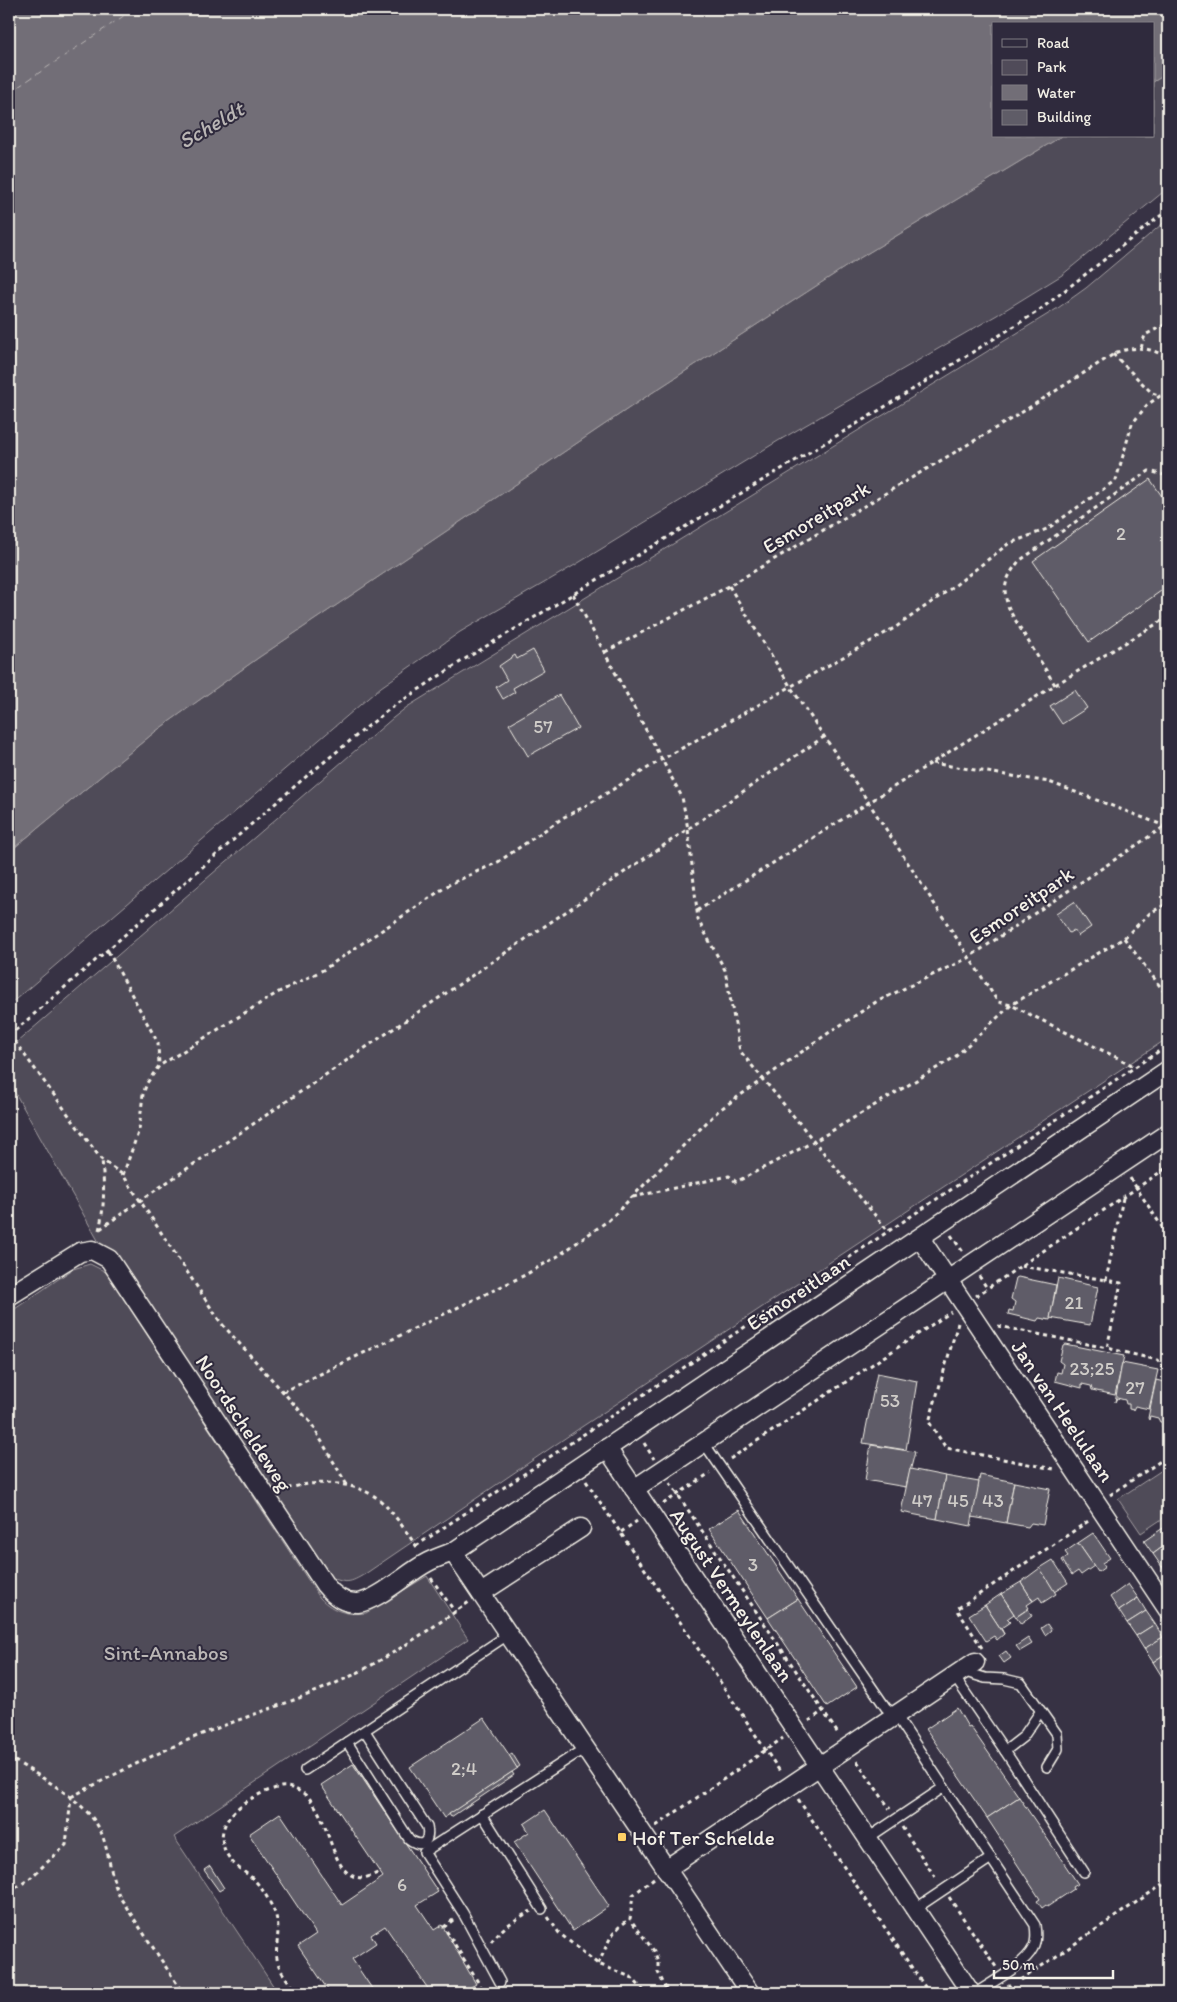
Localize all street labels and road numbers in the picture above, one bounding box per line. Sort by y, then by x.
street label: Esmoreitpark [758,475,874,559]
street label: Esmoreitpark [964,861,1078,949]
street label: Esmoreitlaan [742,1248,854,1336]
street label: Jan van Heelulaan [1006,1335,1120,1487]
street label: Noordscheldeweg [191,1350,298,1496]
street label: August Vermeylenlaan [665,1504,799,1686]

